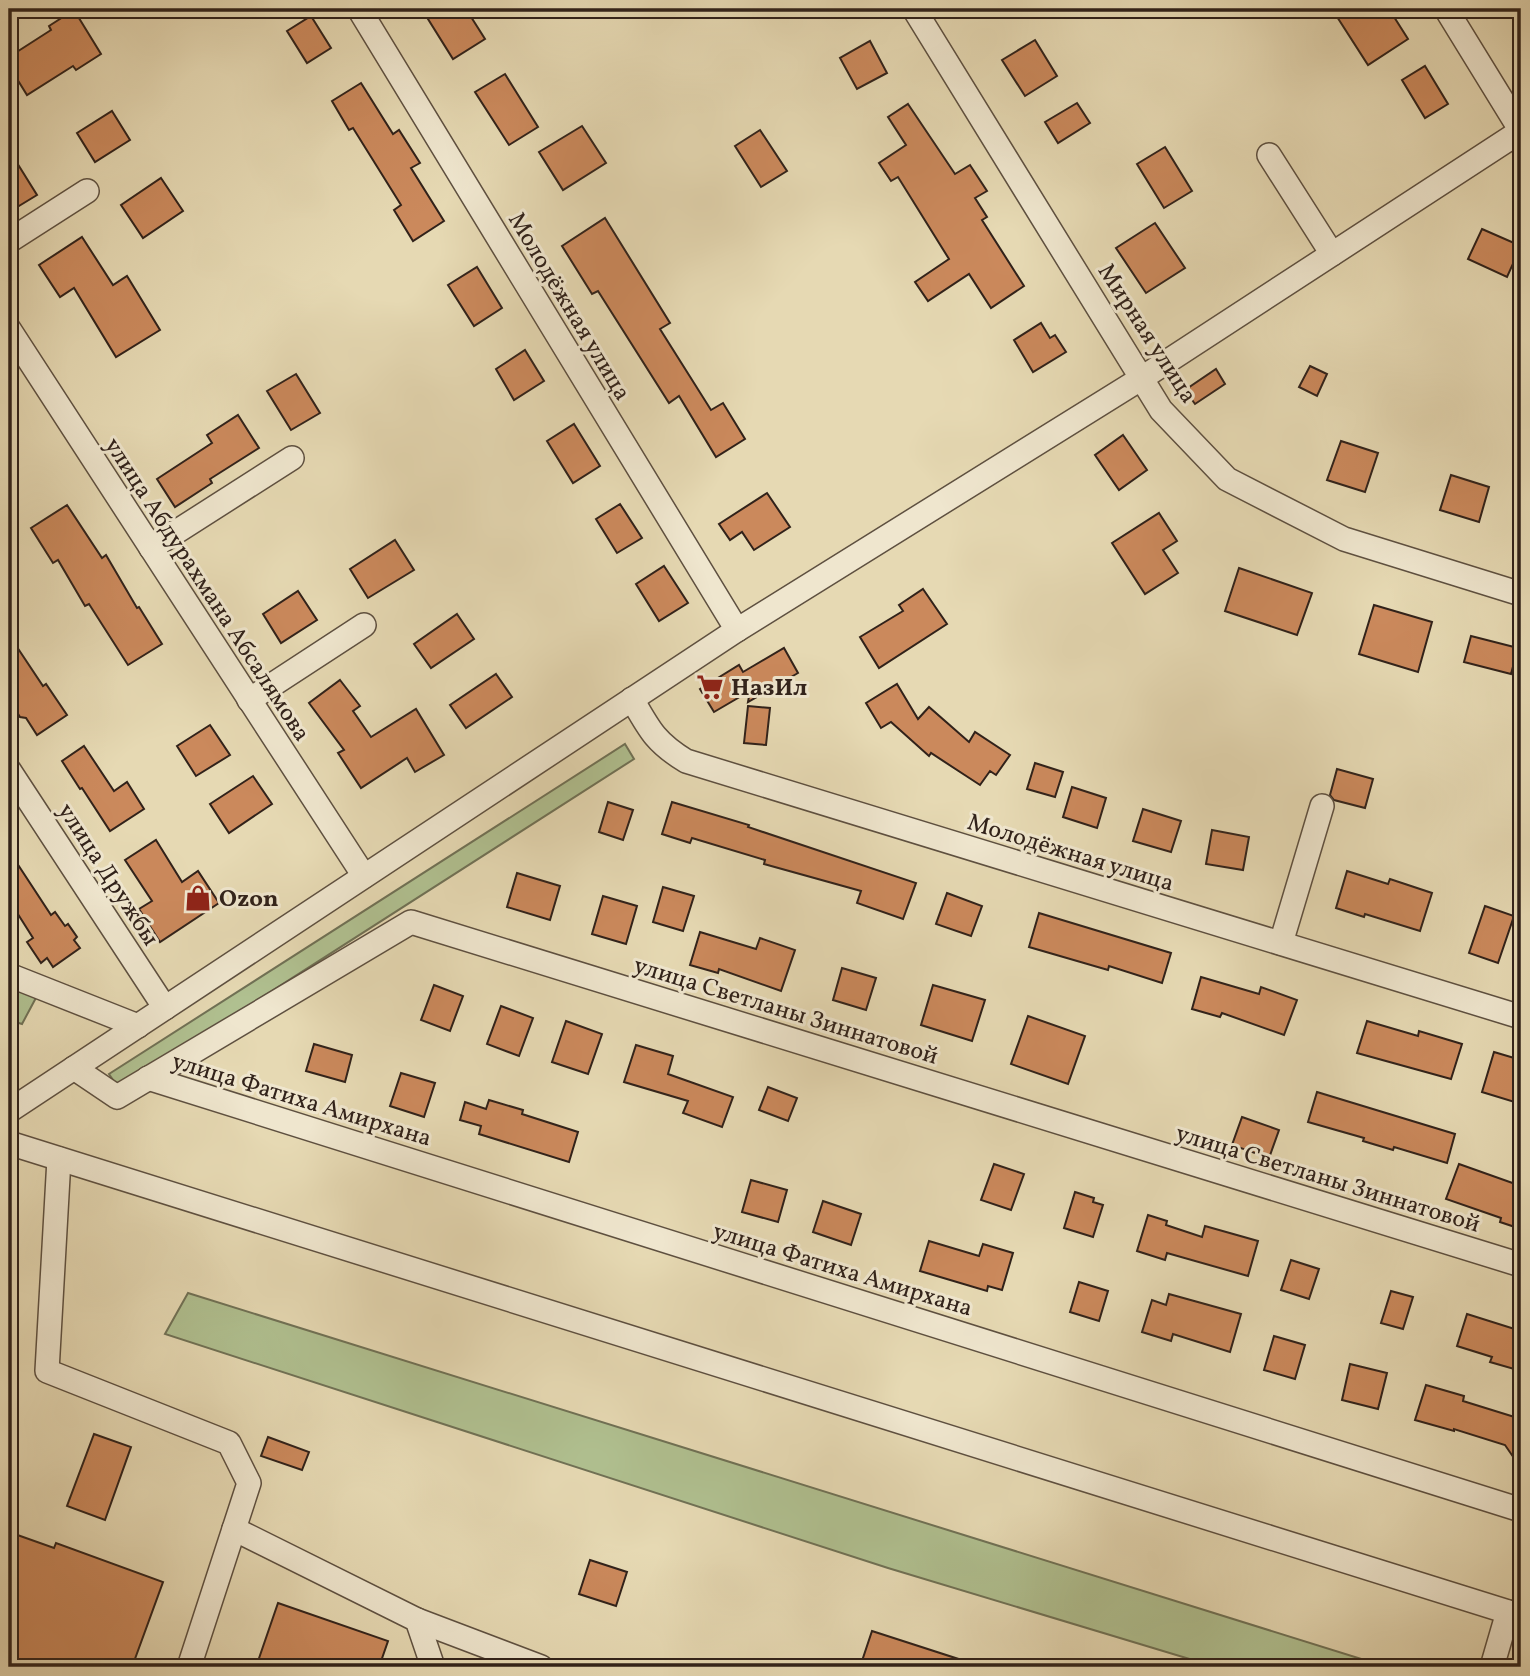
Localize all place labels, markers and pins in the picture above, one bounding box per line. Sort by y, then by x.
supermarket icon: НазИл [695,672,725,702]
place label: НазИл [731,672,807,706]
shop icon: Ozon [183,883,213,913]
place label: Ozon [219,883,279,917]

